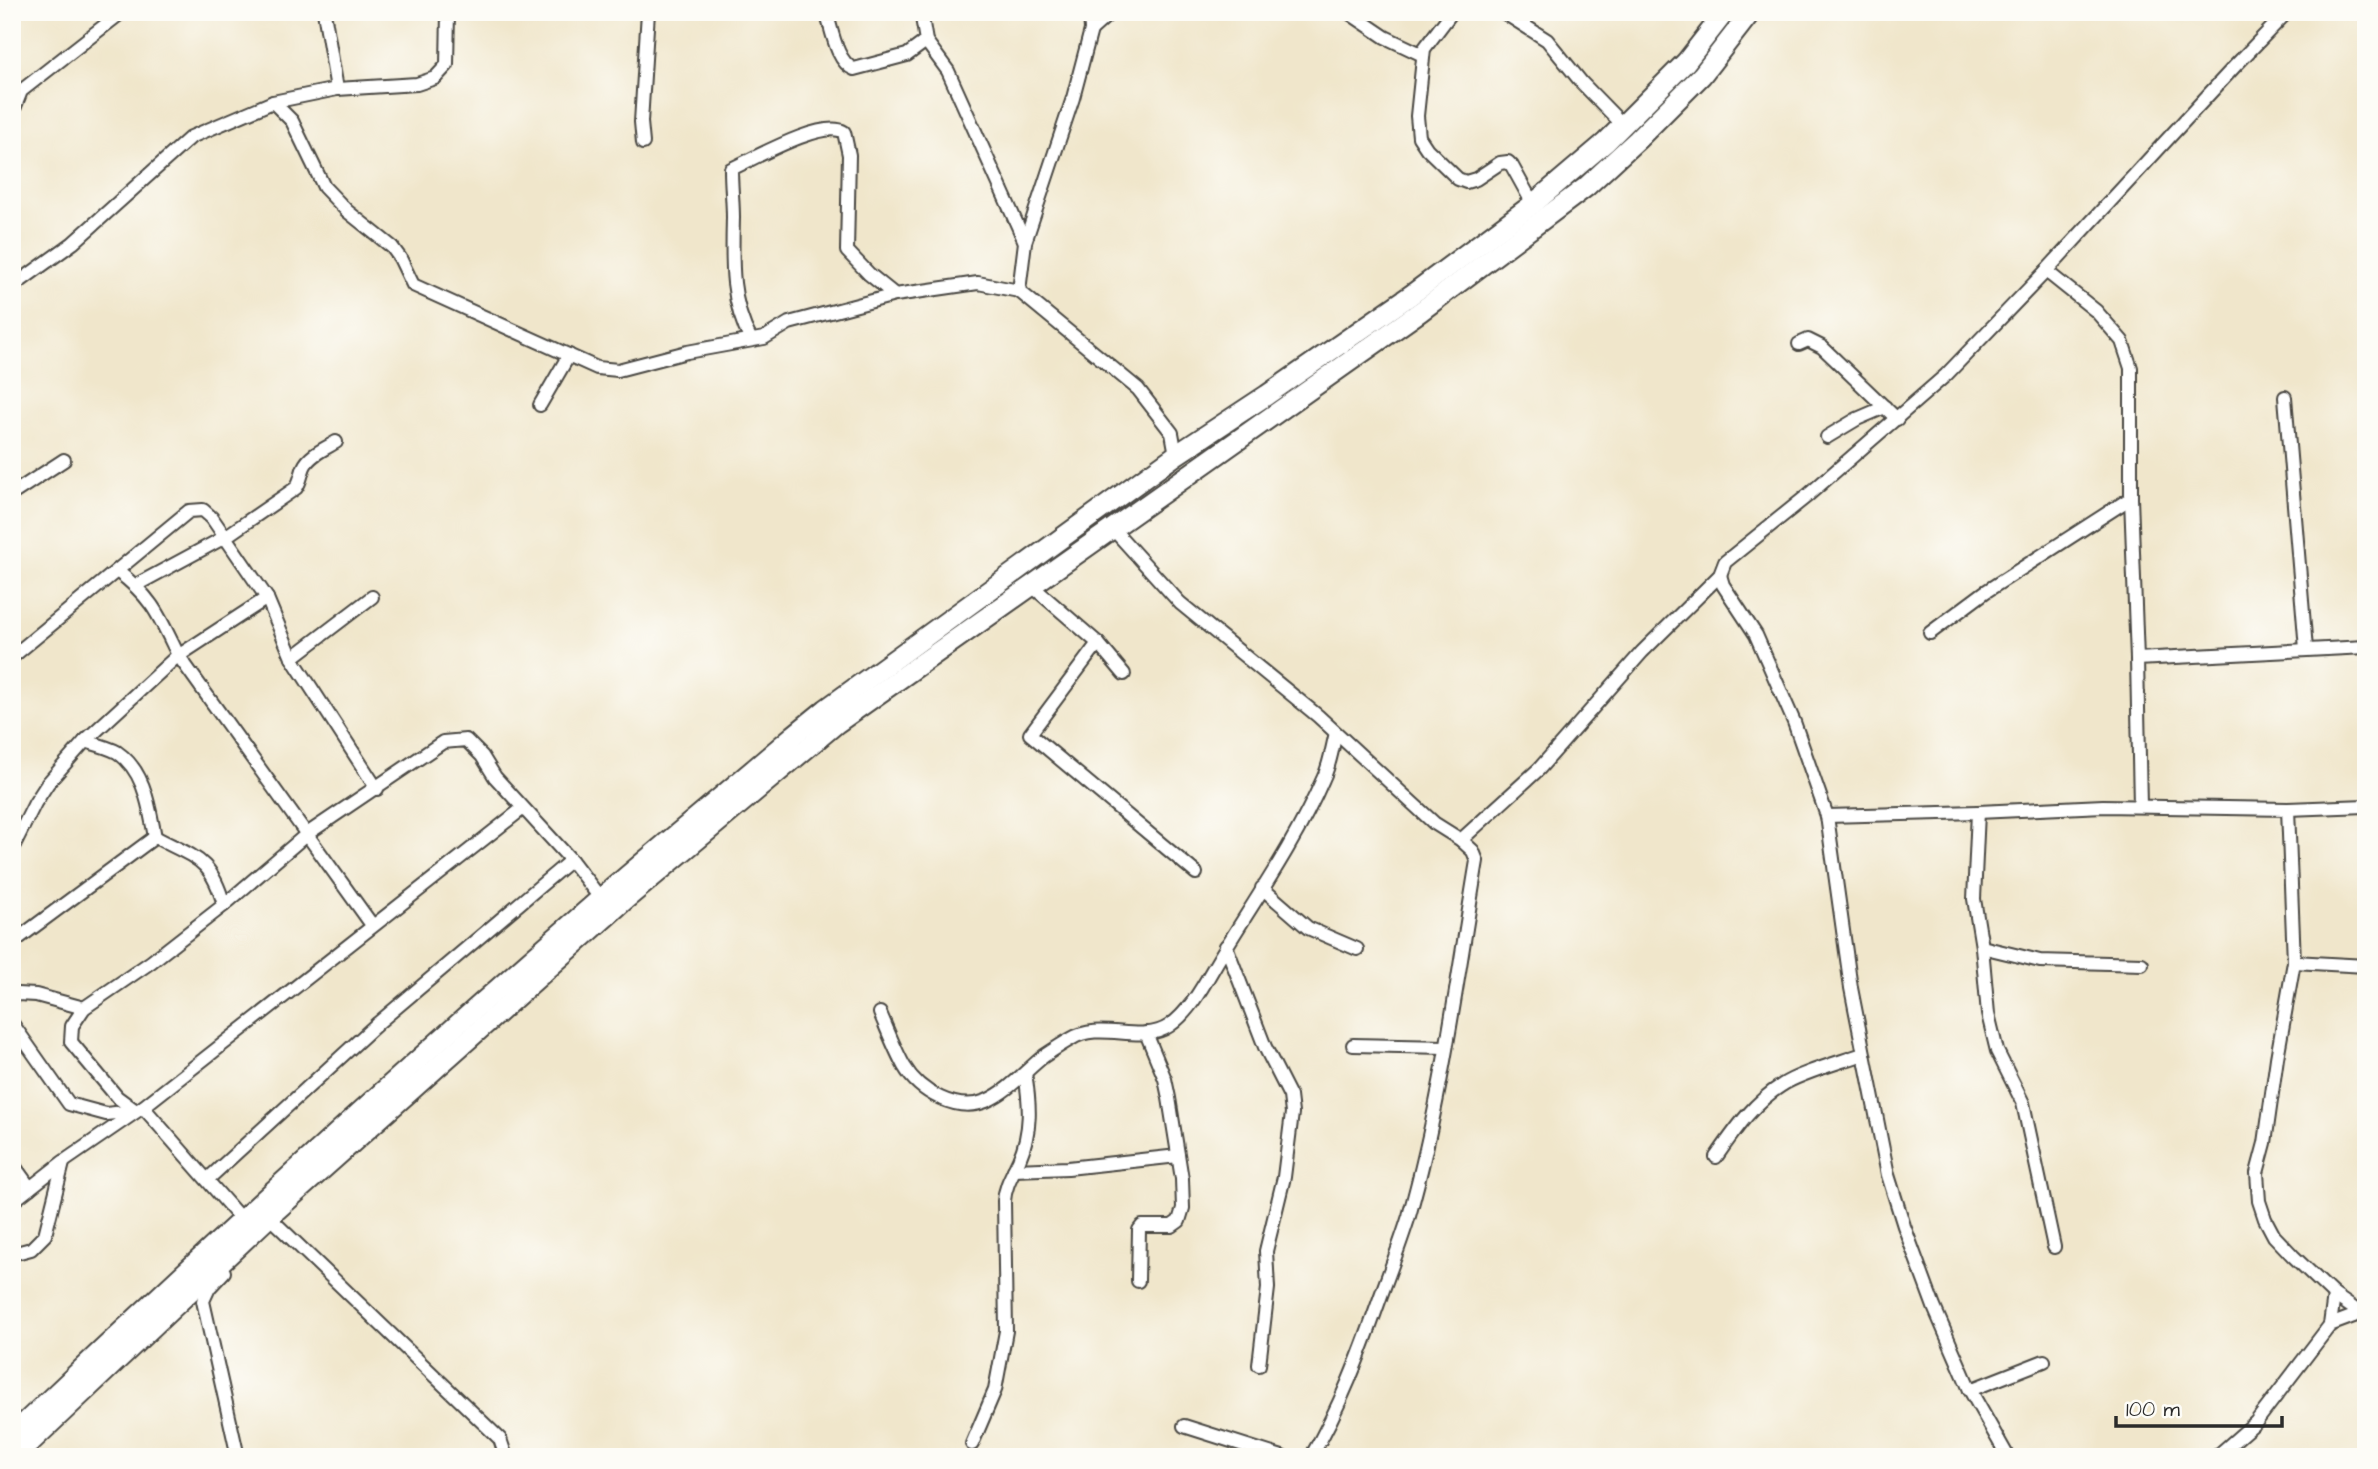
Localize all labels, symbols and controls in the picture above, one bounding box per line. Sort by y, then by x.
scale bar [2116,1385,2282,1429]
text: 100 m [2126,1395,2181,1424]

